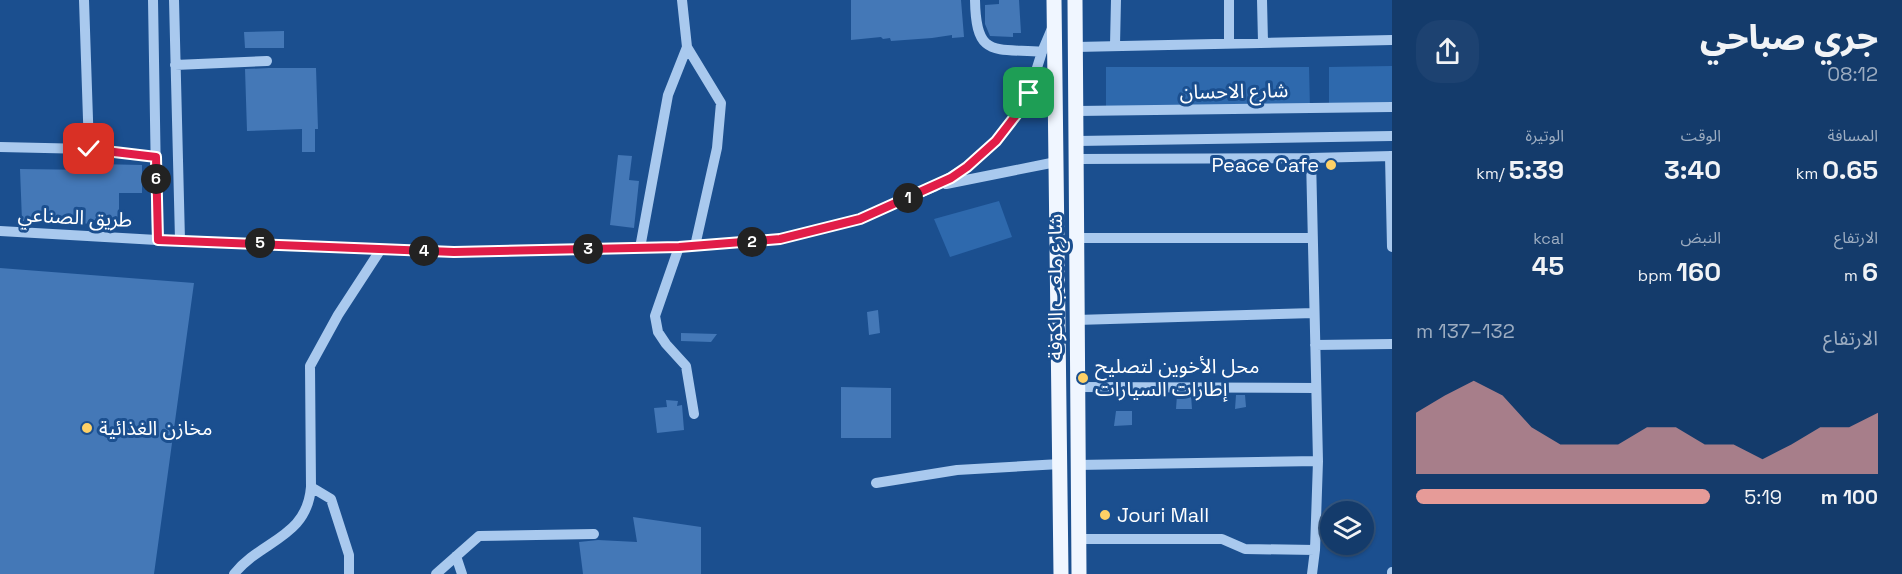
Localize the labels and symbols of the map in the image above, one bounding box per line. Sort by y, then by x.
pin [1003,67,1054,118]
street label: شارع الاحسان [1179,77,1289,107]
pin [63,123,114,174]
place label: Peace Cafe [1211,152,1319,178]
marker: Peace Cafe [1324,158,1338,172]
pin: 6 [141,164,171,194]
pin: 1 [893,183,923,213]
street label: طريق الصناعي [17,201,133,236]
street label: شارع ملعب الكوفة [1042,214,1070,360]
pin: 2 [737,227,767,257]
pin: 5 [245,228,275,258]
pin: 3 [573,234,603,264]
pin: 4 [409,236,439,266]
place label: محل الأخوين لتصليح إطارات السيارات [1095,353,1259,402]
marker: محل الأخوين لتصليح إطارات السيارات [1076,371,1090,385]
place label: مخازن الغذائية [99,415,213,441]
marker: مخازن الغذائية [80,421,94,435]
place label: Jouri Mall [1117,502,1209,528]
marker: Jouri Mall [1098,508,1112,522]

